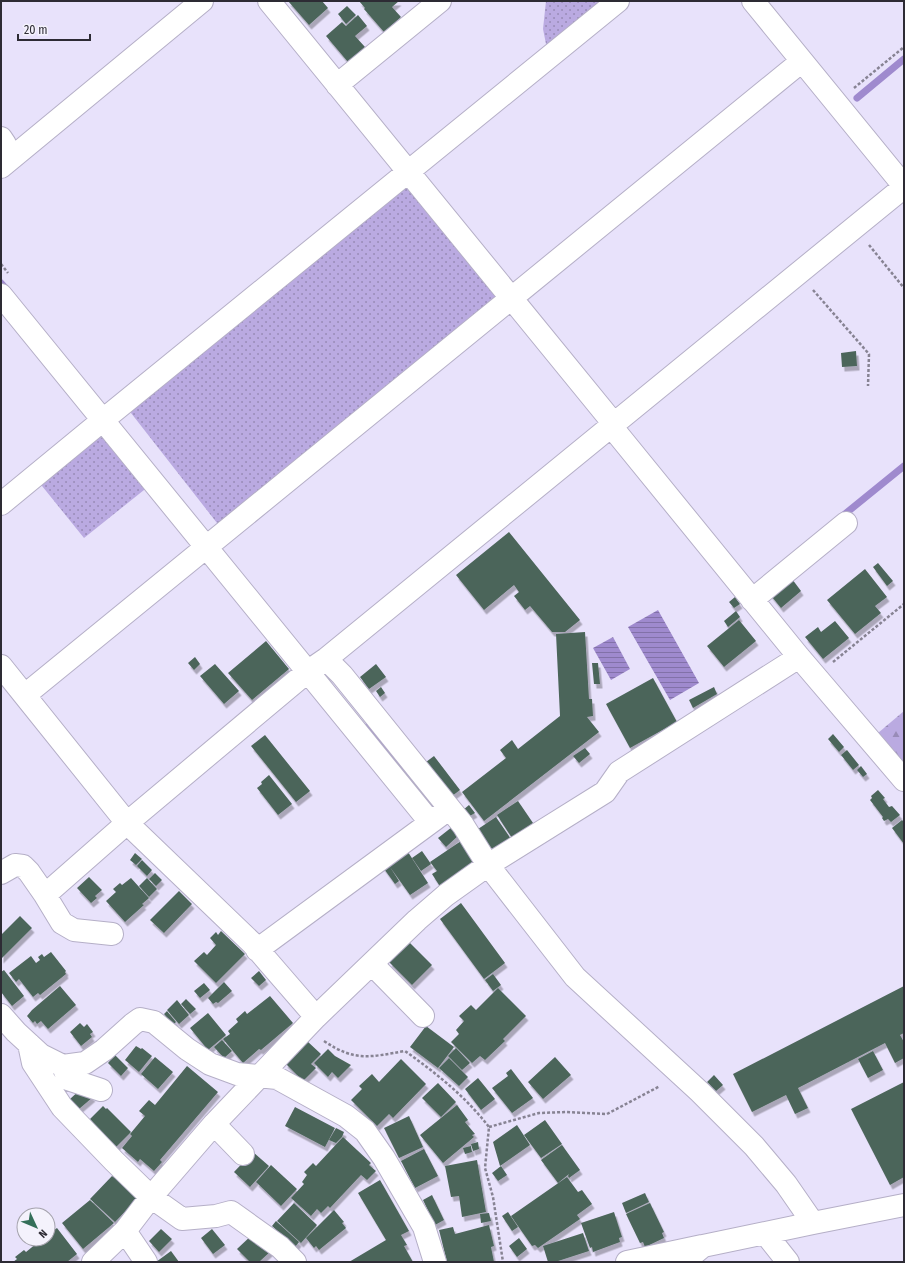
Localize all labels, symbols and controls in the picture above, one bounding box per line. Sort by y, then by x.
scale bar [18,16,90,42]
text: 20 m [24,23,48,37]
north arrow [16,1207,56,1247]
text: N [36,1227,50,1240]

